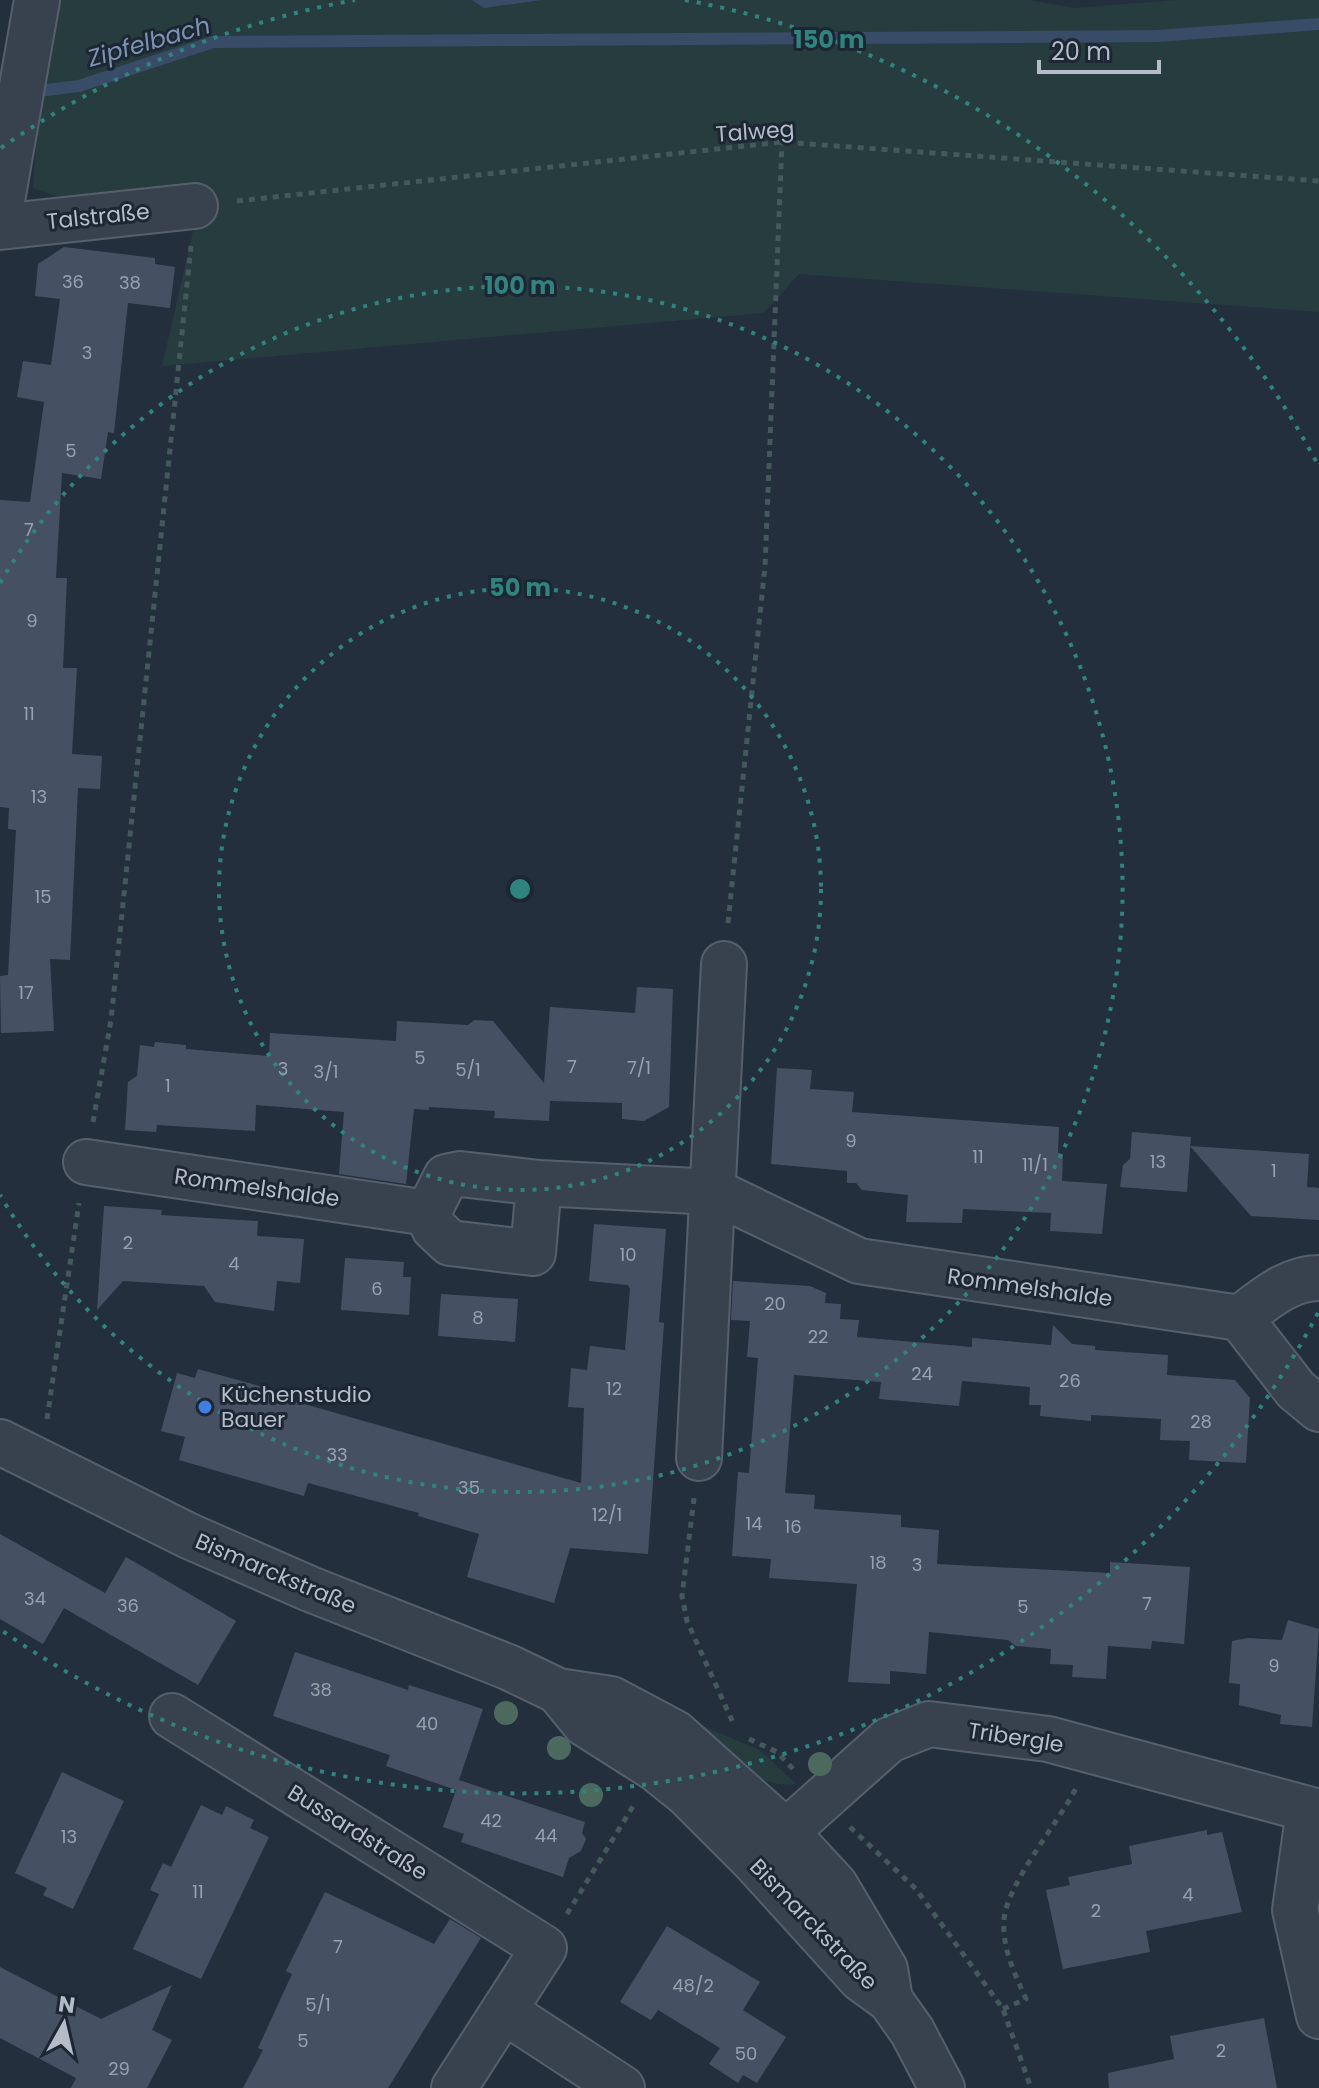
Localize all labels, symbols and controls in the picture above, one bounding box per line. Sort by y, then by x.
water label: Zipfelbach [83,8,214,75]
text: 150 m [794,23,864,56]
scale bar [1039,24,1159,74]
text: 20 m [1051,35,1111,68]
street label: Talweg [715,113,795,150]
street label: Talstraße [45,196,151,237]
house number: 36 [62,269,84,294]
text: 100 m [485,269,555,302]
house number: 38 [119,270,141,295]
house number: 3 [82,340,92,365]
house number: 5 [65,438,77,463]
house number: 7 [24,517,34,542]
text: 50 m [489,571,551,604]
house number: 9 [26,608,38,633]
house number: 11 [23,701,35,726]
house number: 13 [31,784,47,809]
centre of rings [506,875,534,903]
house number: 15 [34,884,52,909]
house number: 17 [18,980,34,1005]
house number: 5 [414,1045,426,1070]
house number: 7 [567,1054,577,1079]
house number: 7/1 [627,1055,651,1080]
house number: 3 [278,1056,288,1081]
house number: 5/1 [455,1057,481,1082]
house number: 3/1 [314,1059,338,1084]
house number: 1 [165,1073,171,1098]
house number: 9 [845,1128,857,1153]
house number: 11 [972,1144,984,1169]
house number: 13 [1150,1149,1166,1174]
house number: 11/1 [1022,1152,1048,1177]
house number: 1 [1271,1158,1277,1183]
street label: Rommelshalde [172,1161,341,1214]
house number: 2 [123,1230,133,1255]
house number: 10 [619,1242,637,1267]
house number: 4 [228,1251,240,1276]
street label: Rommelshalde [945,1261,1114,1314]
house number: 6 [371,1276,383,1301]
house number: 20 [764,1291,786,1316]
house number: 8 [472,1305,484,1330]
house number: 22 [808,1324,828,1349]
house number: 24 [911,1361,933,1386]
house number: 26 [1059,1368,1081,1393]
house number: 12 [606,1376,622,1401]
place label: Küchenstudio Bauer [221,1379,371,1435]
marker: Küchenstudio Bauer [196,1398,214,1416]
house number: 28 [1190,1409,1212,1434]
house number: 33 [326,1442,348,1467]
house number: 35 [458,1475,480,1500]
house number: 12/1 [592,1502,622,1527]
house number: 14 [745,1511,763,1536]
house number: 16 [784,1514,802,1539]
street label: Bismarckstraße [191,1526,361,1621]
house number: 18 [869,1550,887,1575]
house number: 3 [912,1552,922,1577]
house number: 34 [24,1586,46,1611]
house number: 7 [1142,1591,1152,1616]
house number: 36 [117,1593,139,1618]
house number: 5 [1017,1594,1029,1619]
house number: 9 [1268,1653,1280,1678]
house number: 38 [310,1677,332,1702]
house number: 40 [416,1711,438,1736]
street label: Tribergle [966,1715,1066,1760]
street label: Bussardstraße [282,1777,434,1888]
house number: 42 [480,1808,502,1833]
house number: 44 [535,1823,557,1848]
house number: 13 [61,1824,77,1849]
street label: Bismarckstraße [743,1852,885,1997]
house number: 11 [192,1879,204,1904]
house number: 4 [1182,1882,1194,1907]
house number: 2 [1091,1898,1101,1923]
house number: 7 [333,1934,343,1959]
house number: 48/2 [672,1973,714,1998]
north arrow [24,1984,104,2064]
text: N [56,1988,77,2021]
house number: 5/1 [305,1992,331,2017]
house number: 5 [297,2028,309,2053]
house number: 2 [1216,2038,1226,2063]
house number: 50 [735,2041,757,2066]
house number: 29 [108,2056,130,2081]

